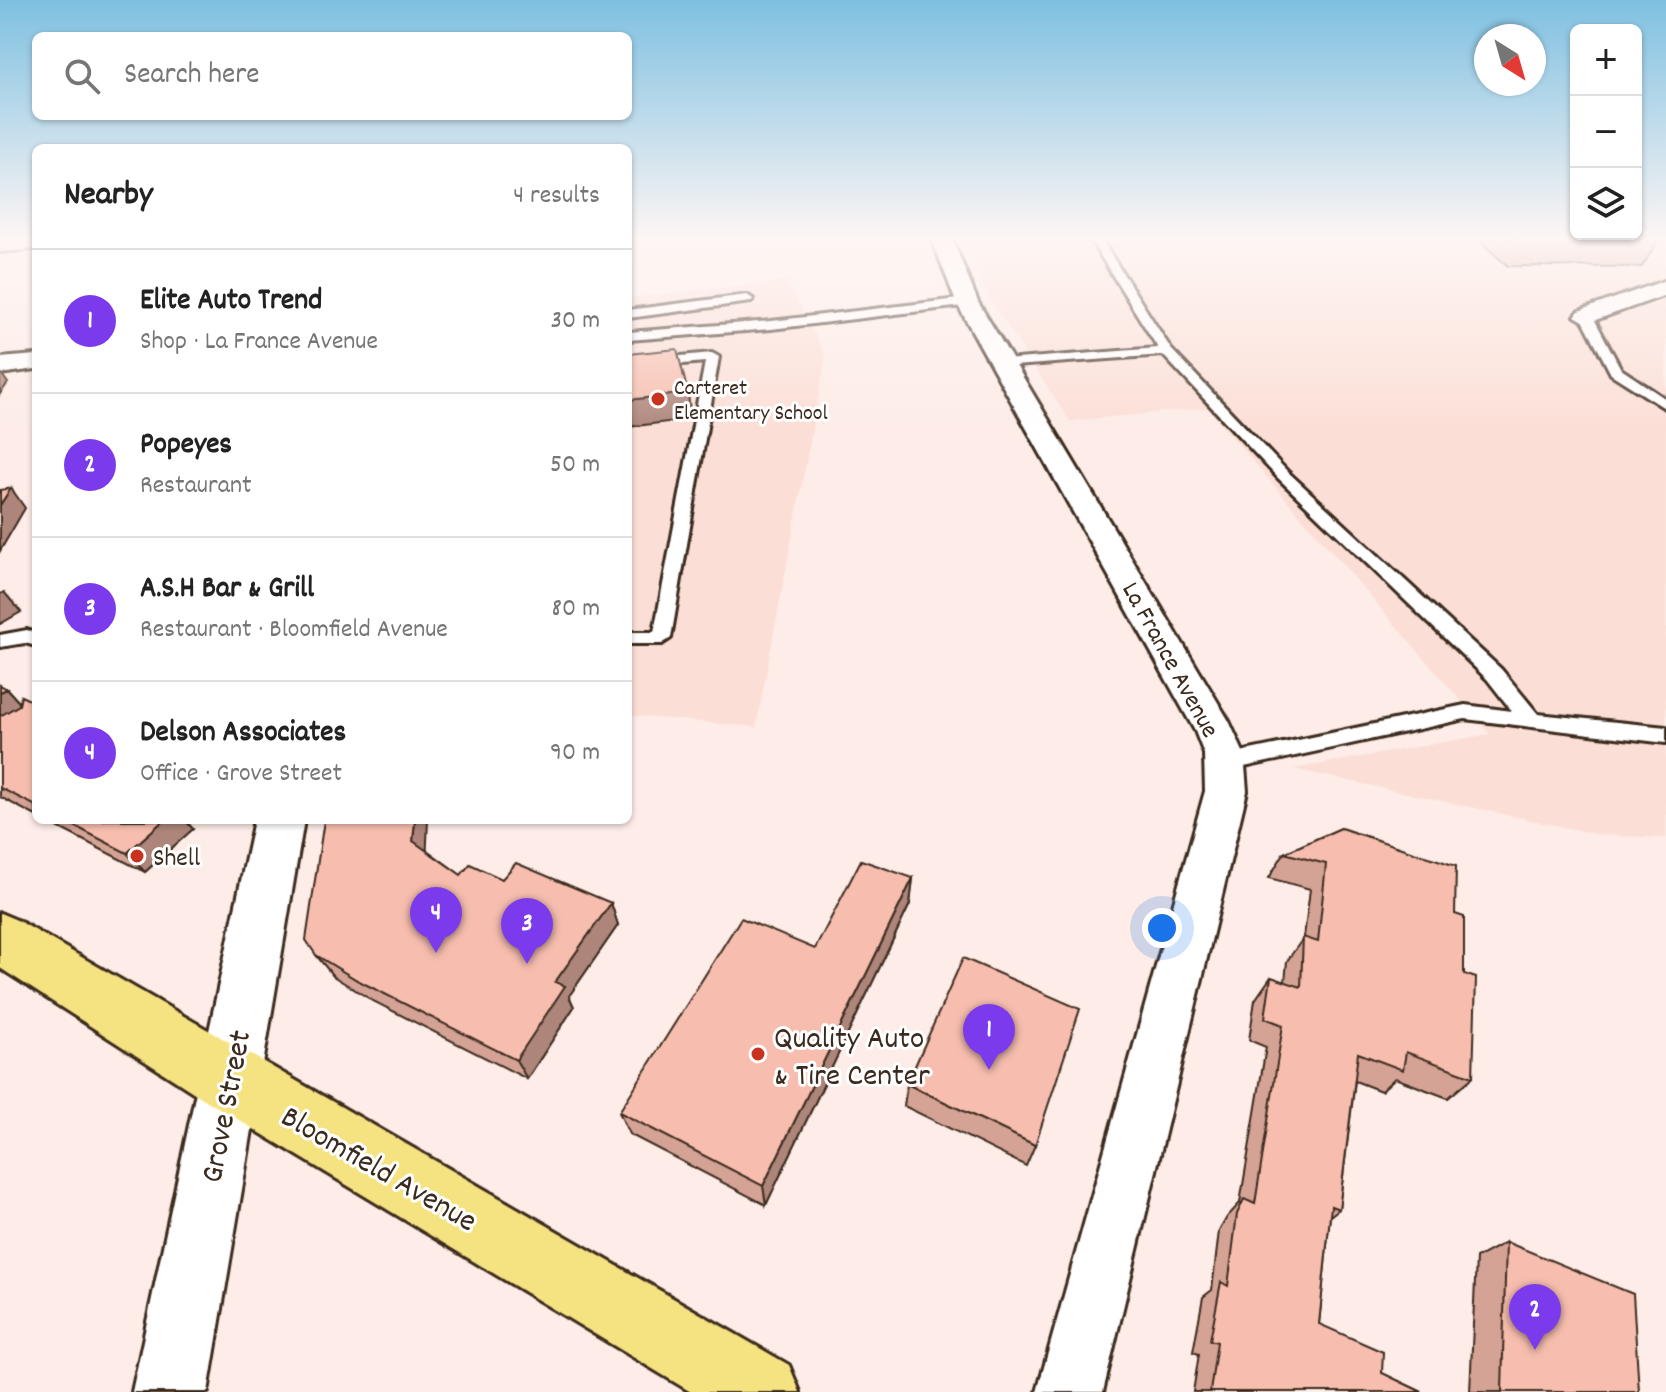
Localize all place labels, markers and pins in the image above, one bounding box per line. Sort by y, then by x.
place label: Carteret Elementary School [674,374,828,430]
marker: Carteret Elementary School [649,390,667,408]
place label: Shell [153,841,200,878]
marker: Shell [128,847,146,865]
pin: 4 [410,887,462,953]
pin: 3 [501,898,553,964]
pin: 1 [963,1004,1015,1070]
place label: Quality Auto & Tire Center [774,1018,930,1101]
marker: Quality Auto & Tire Center [749,1045,767,1063]
pin: 2 [1509,1284,1561,1350]

